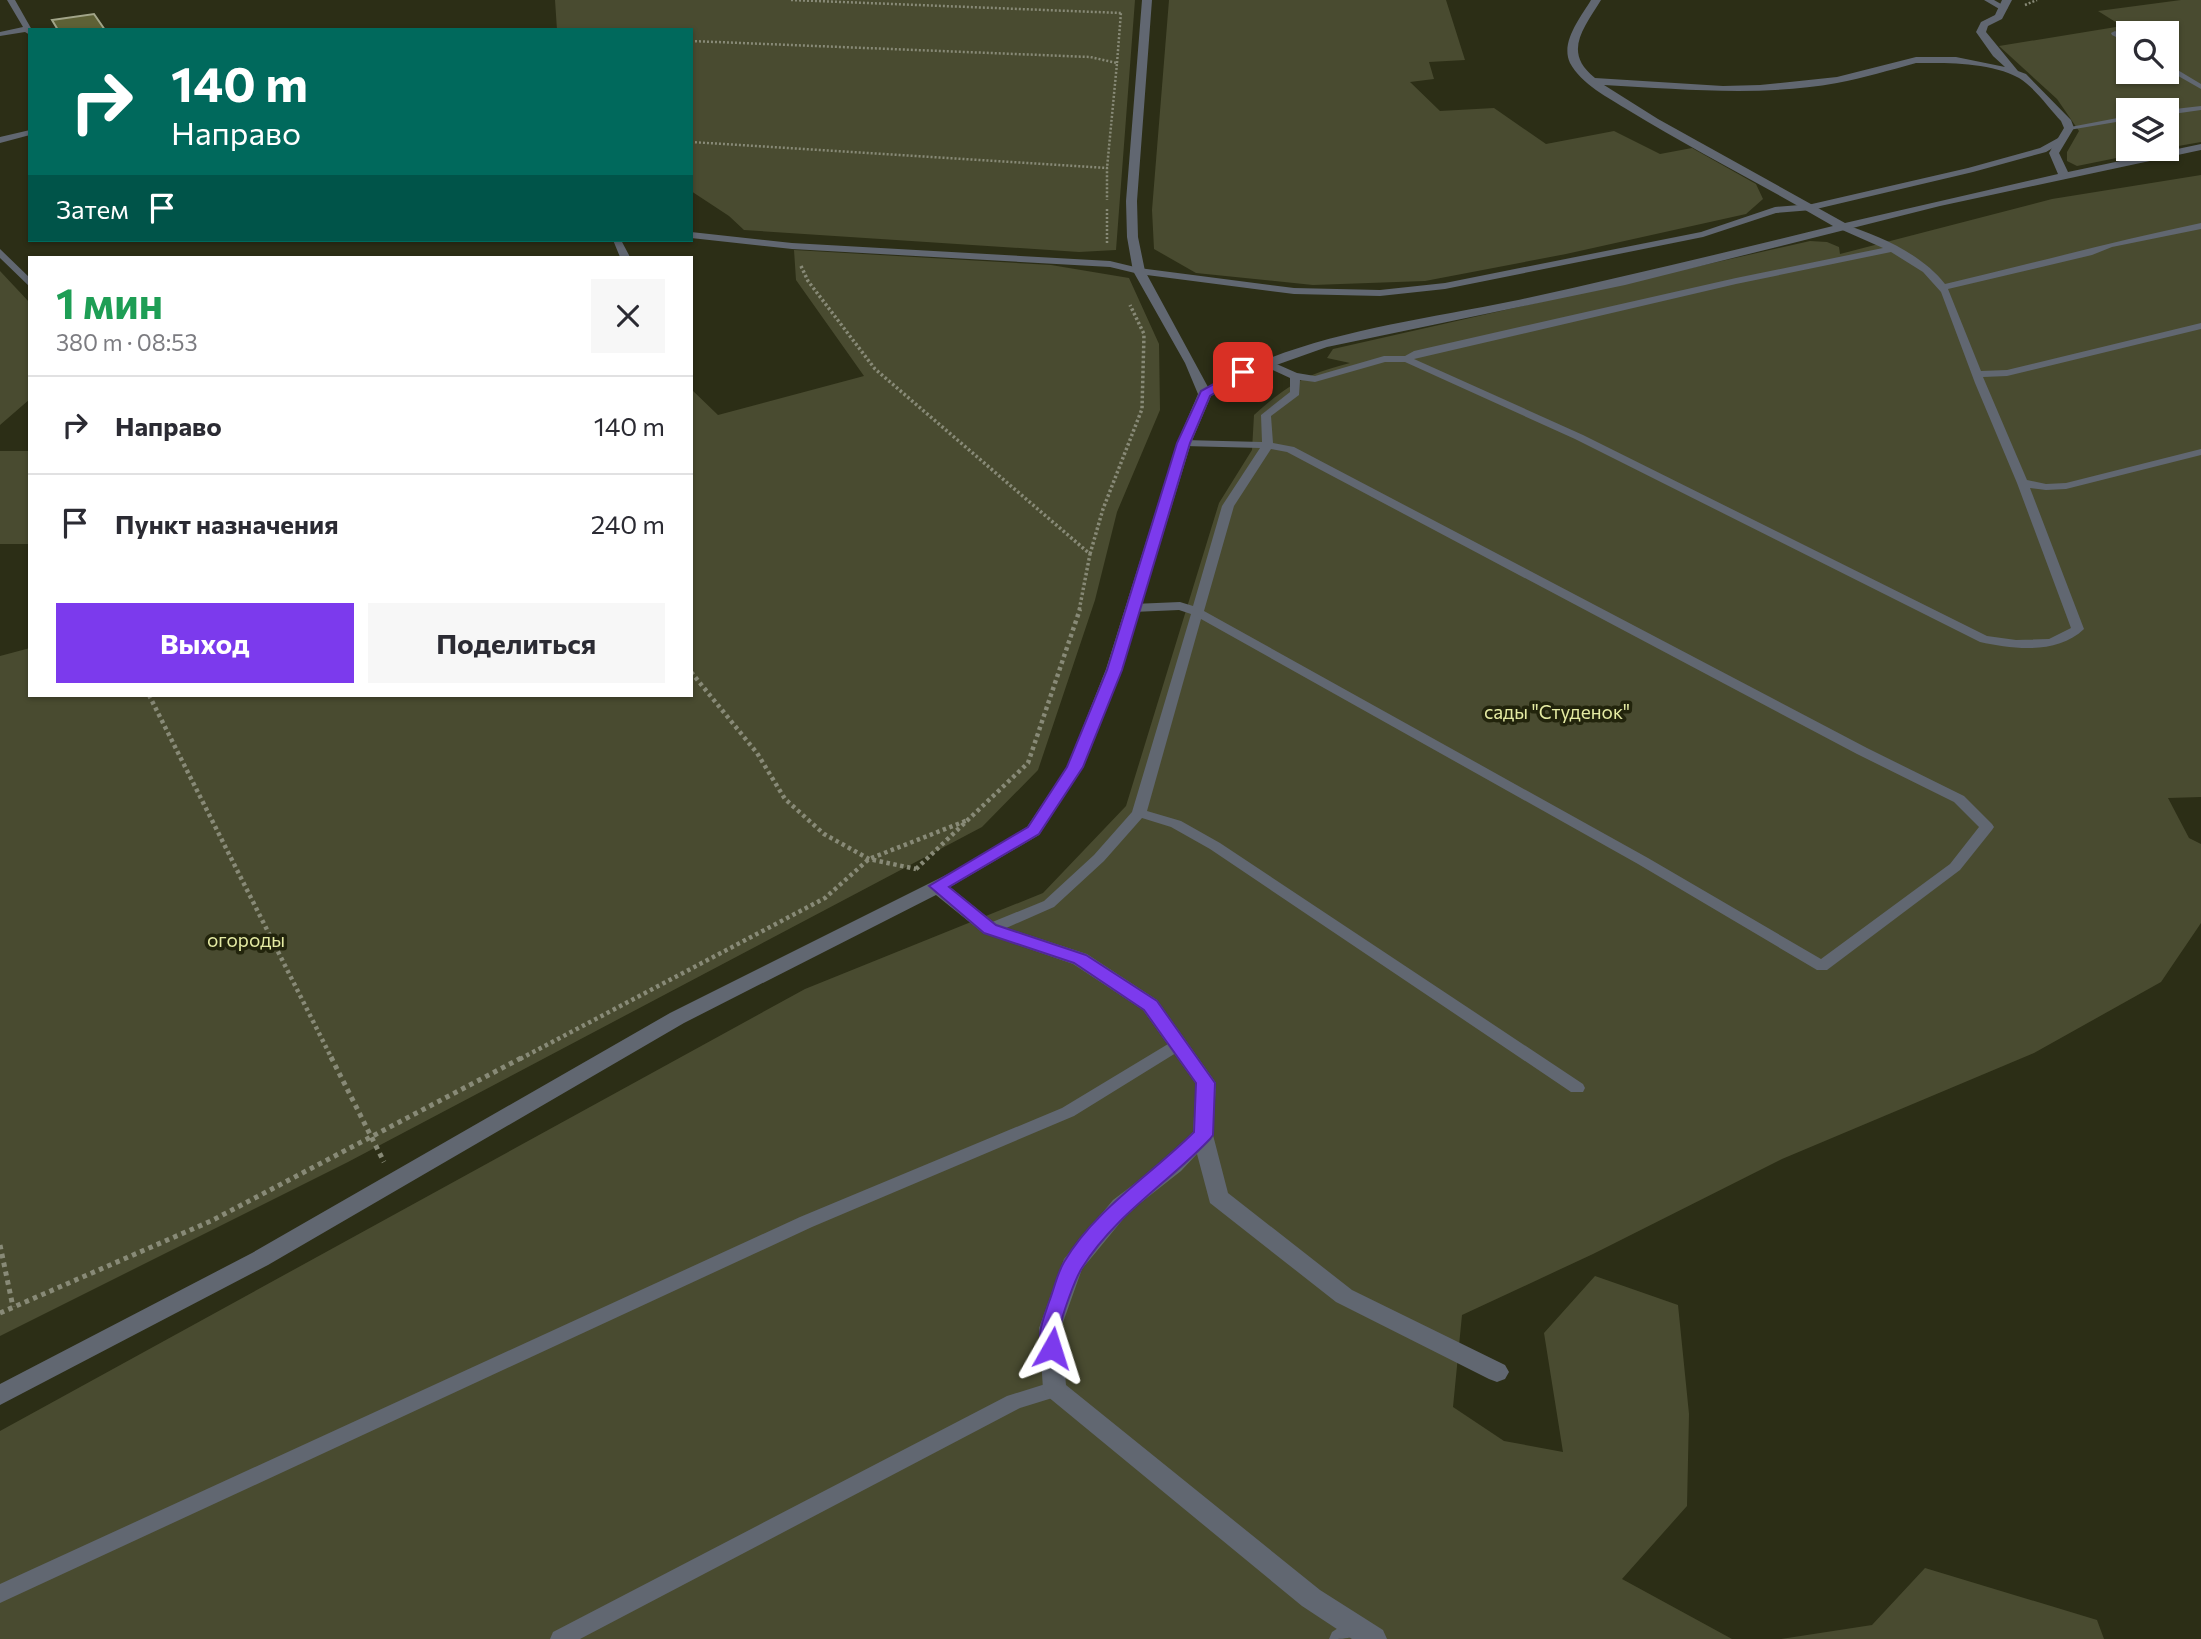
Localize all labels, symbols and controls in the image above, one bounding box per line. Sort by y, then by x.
map controls [2116,21,2179,161]
button: search [2116,21,2179,84]
text: 140 m [171,52,308,112]
icon: right [56,56,147,147]
button: layers [2116,98,2179,161]
text: Направо [171,112,301,152]
icon: arrive [143,189,181,227]
text: Затем [56,193,129,224]
text: 1 мин [56,276,163,328]
button: close [591,279,665,353]
text: 380 m · 08:53 [56,328,198,356]
pin [1213,342,1273,402]
icon: arrive [1224,353,1262,391]
icon: right [56,406,94,444]
text: Направо [115,410,222,441]
text: 140 m [594,410,665,441]
icon: arrive [56,504,94,542]
text: Пункт назначения [115,508,339,539]
text: 240 m [591,508,665,539]
button: Выход [56,603,354,683]
button: Поделиться [368,603,665,683]
park label: сады "Студенок" [1484,700,1630,723]
park label: огороды [207,928,285,951]
position arrow [1015,1311,1089,1385]

